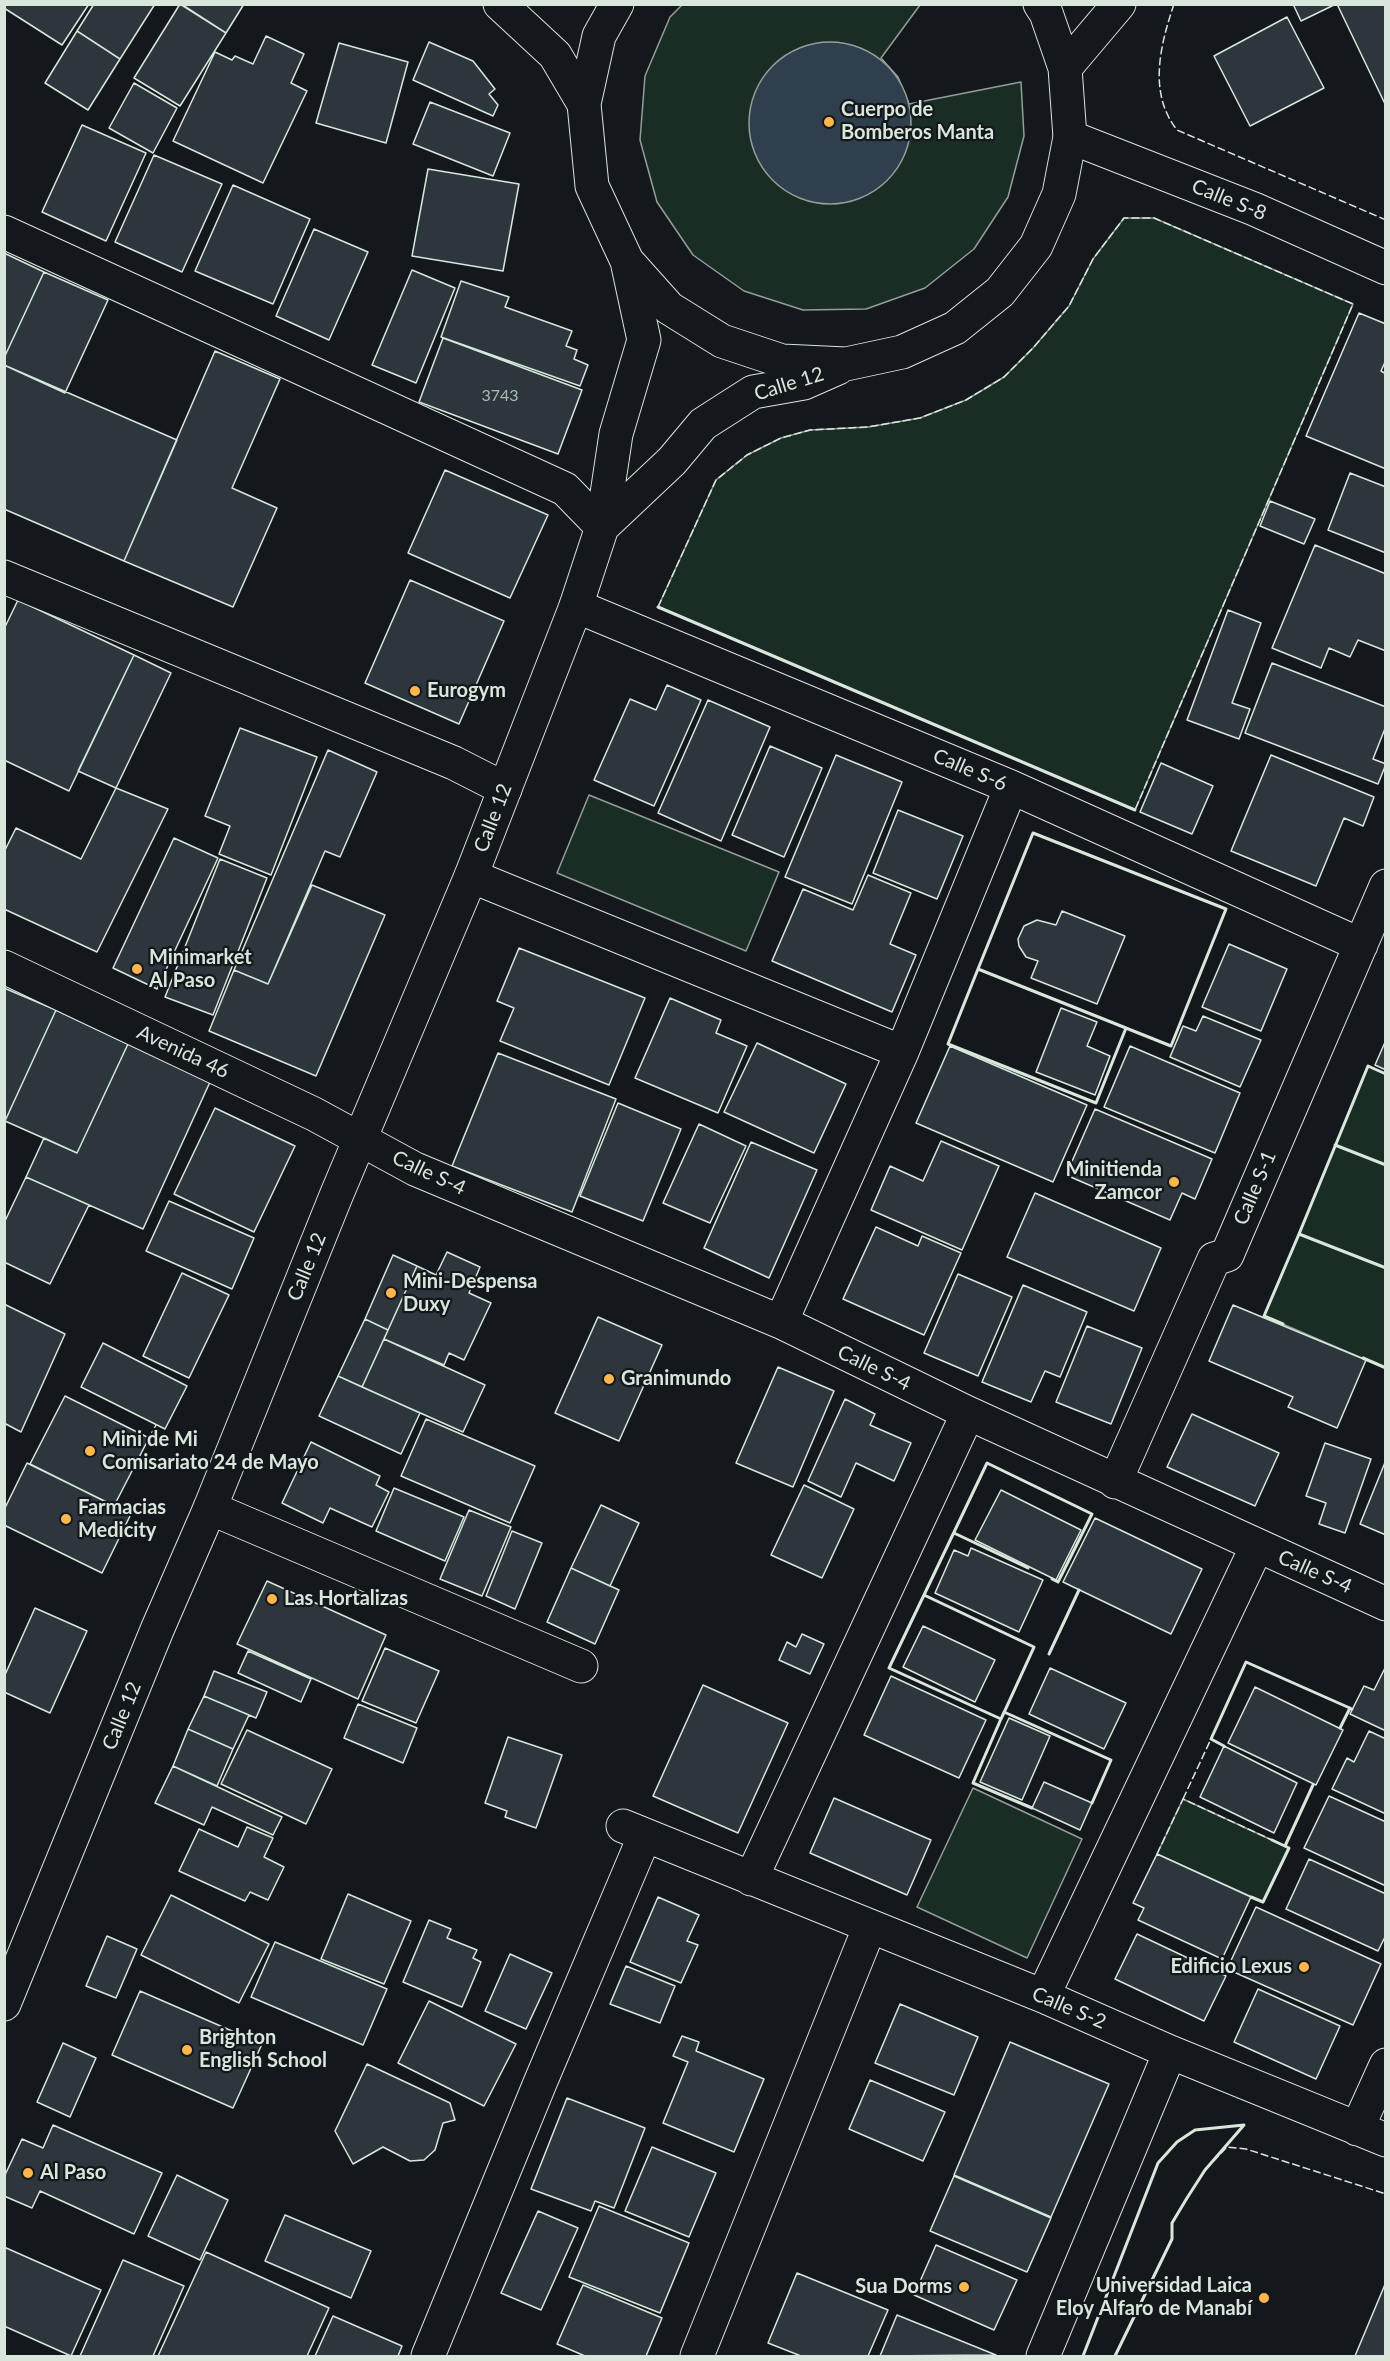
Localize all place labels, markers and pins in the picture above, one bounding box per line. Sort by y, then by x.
place label: Cuerpo de Bomberos Manta [841,98,994,145]
marker: Cuerpo de Bomberos Manta [822,115,836,129]
place label: Eurogym [427,679,506,703]
marker: Eurogym [408,684,422,698]
place label: Minimarket Al Paso [149,946,252,993]
marker: Minimarket Al Paso [130,962,144,976]
place label: Minitienda Zamcor [1065,1158,1162,1205]
marker: Minitienda Zamcor [1167,1175,1181,1189]
place label: Mini-Despensa Duxy [403,1270,537,1317]
marker: Mini-Despensa Duxy [384,1286,398,1300]
place label: Granimundo [621,1367,731,1391]
marker: Granimundo [602,1372,616,1386]
place label: Mini de Mi Comisariato 24 de Mayo [102,1428,319,1475]
marker: Mini de Mi Comisariato 24 de Mayo [83,1444,97,1458]
place label: Farmacias Medicity [78,1496,166,1543]
marker: Farmacias Medicity [59,1512,73,1526]
place label: Las Hortalizas [284,1587,408,1611]
marker: Las Hortalizas [265,1592,279,1606]
place label: Edificio Lexus [1170,1955,1292,1979]
marker: Edificio Lexus [1297,1960,1311,1974]
place label: Brighton English School [199,2026,327,2073]
marker: Brighton English School [180,2043,194,2057]
place label: Al Paso [40,2161,106,2185]
marker: Al Paso [21,2166,35,2180]
place label: Universidad Laica Eloy Alfaro de Manabí [1056,2274,1252,2321]
place label: Sua Dorms [855,2275,952,2299]
marker: Sua Dorms [957,2280,971,2294]
marker: Universidad Laica Eloy Alfaro de Manabí [1257,2291,1271,2305]

